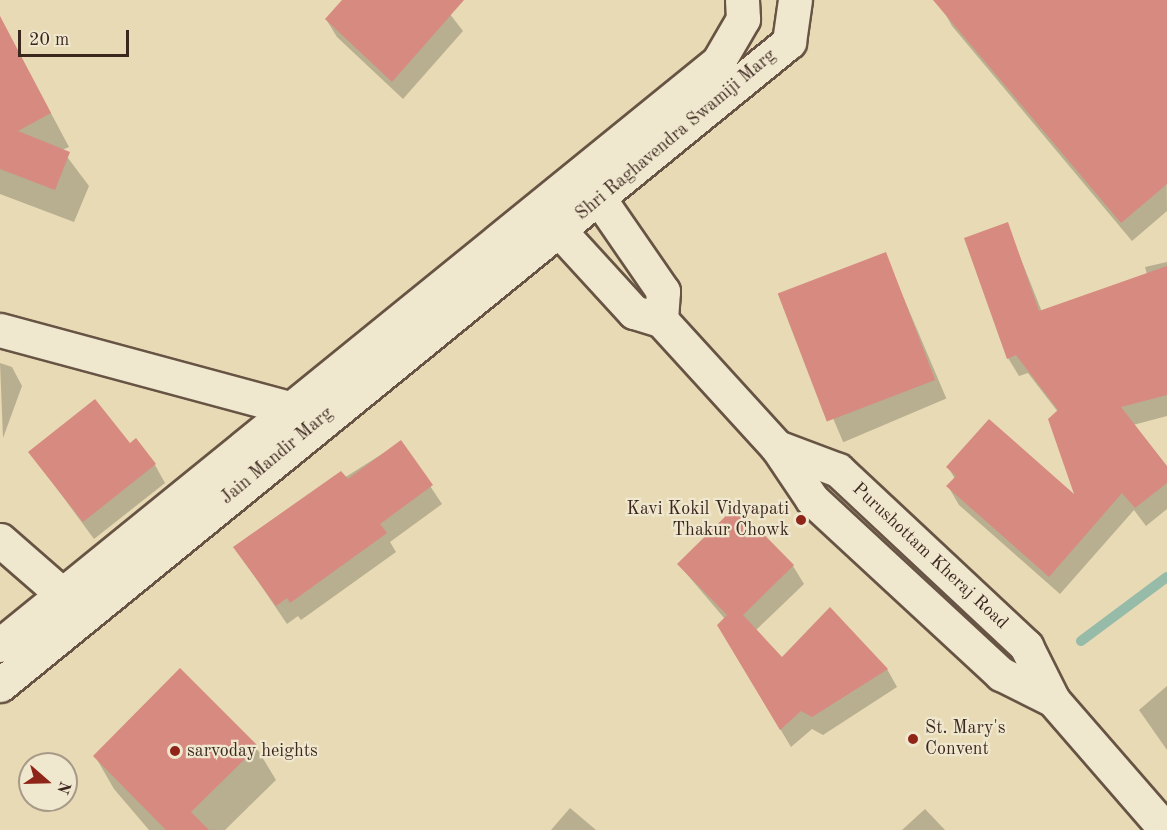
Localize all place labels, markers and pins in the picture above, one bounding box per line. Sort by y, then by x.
place label: Kavi Kokil Vidyapati Thakur Chowk [626,499,789,542]
marker: Kavi Kokil Vidyapati Thakur Chowk [794,513,808,527]
place label: St. Mary's Convent [925,718,1006,760]
marker: St. Mary's Convent [906,732,920,746]
place label: sarvoday heights [187,740,318,762]
marker: sarvoday heights [168,744,182,758]

